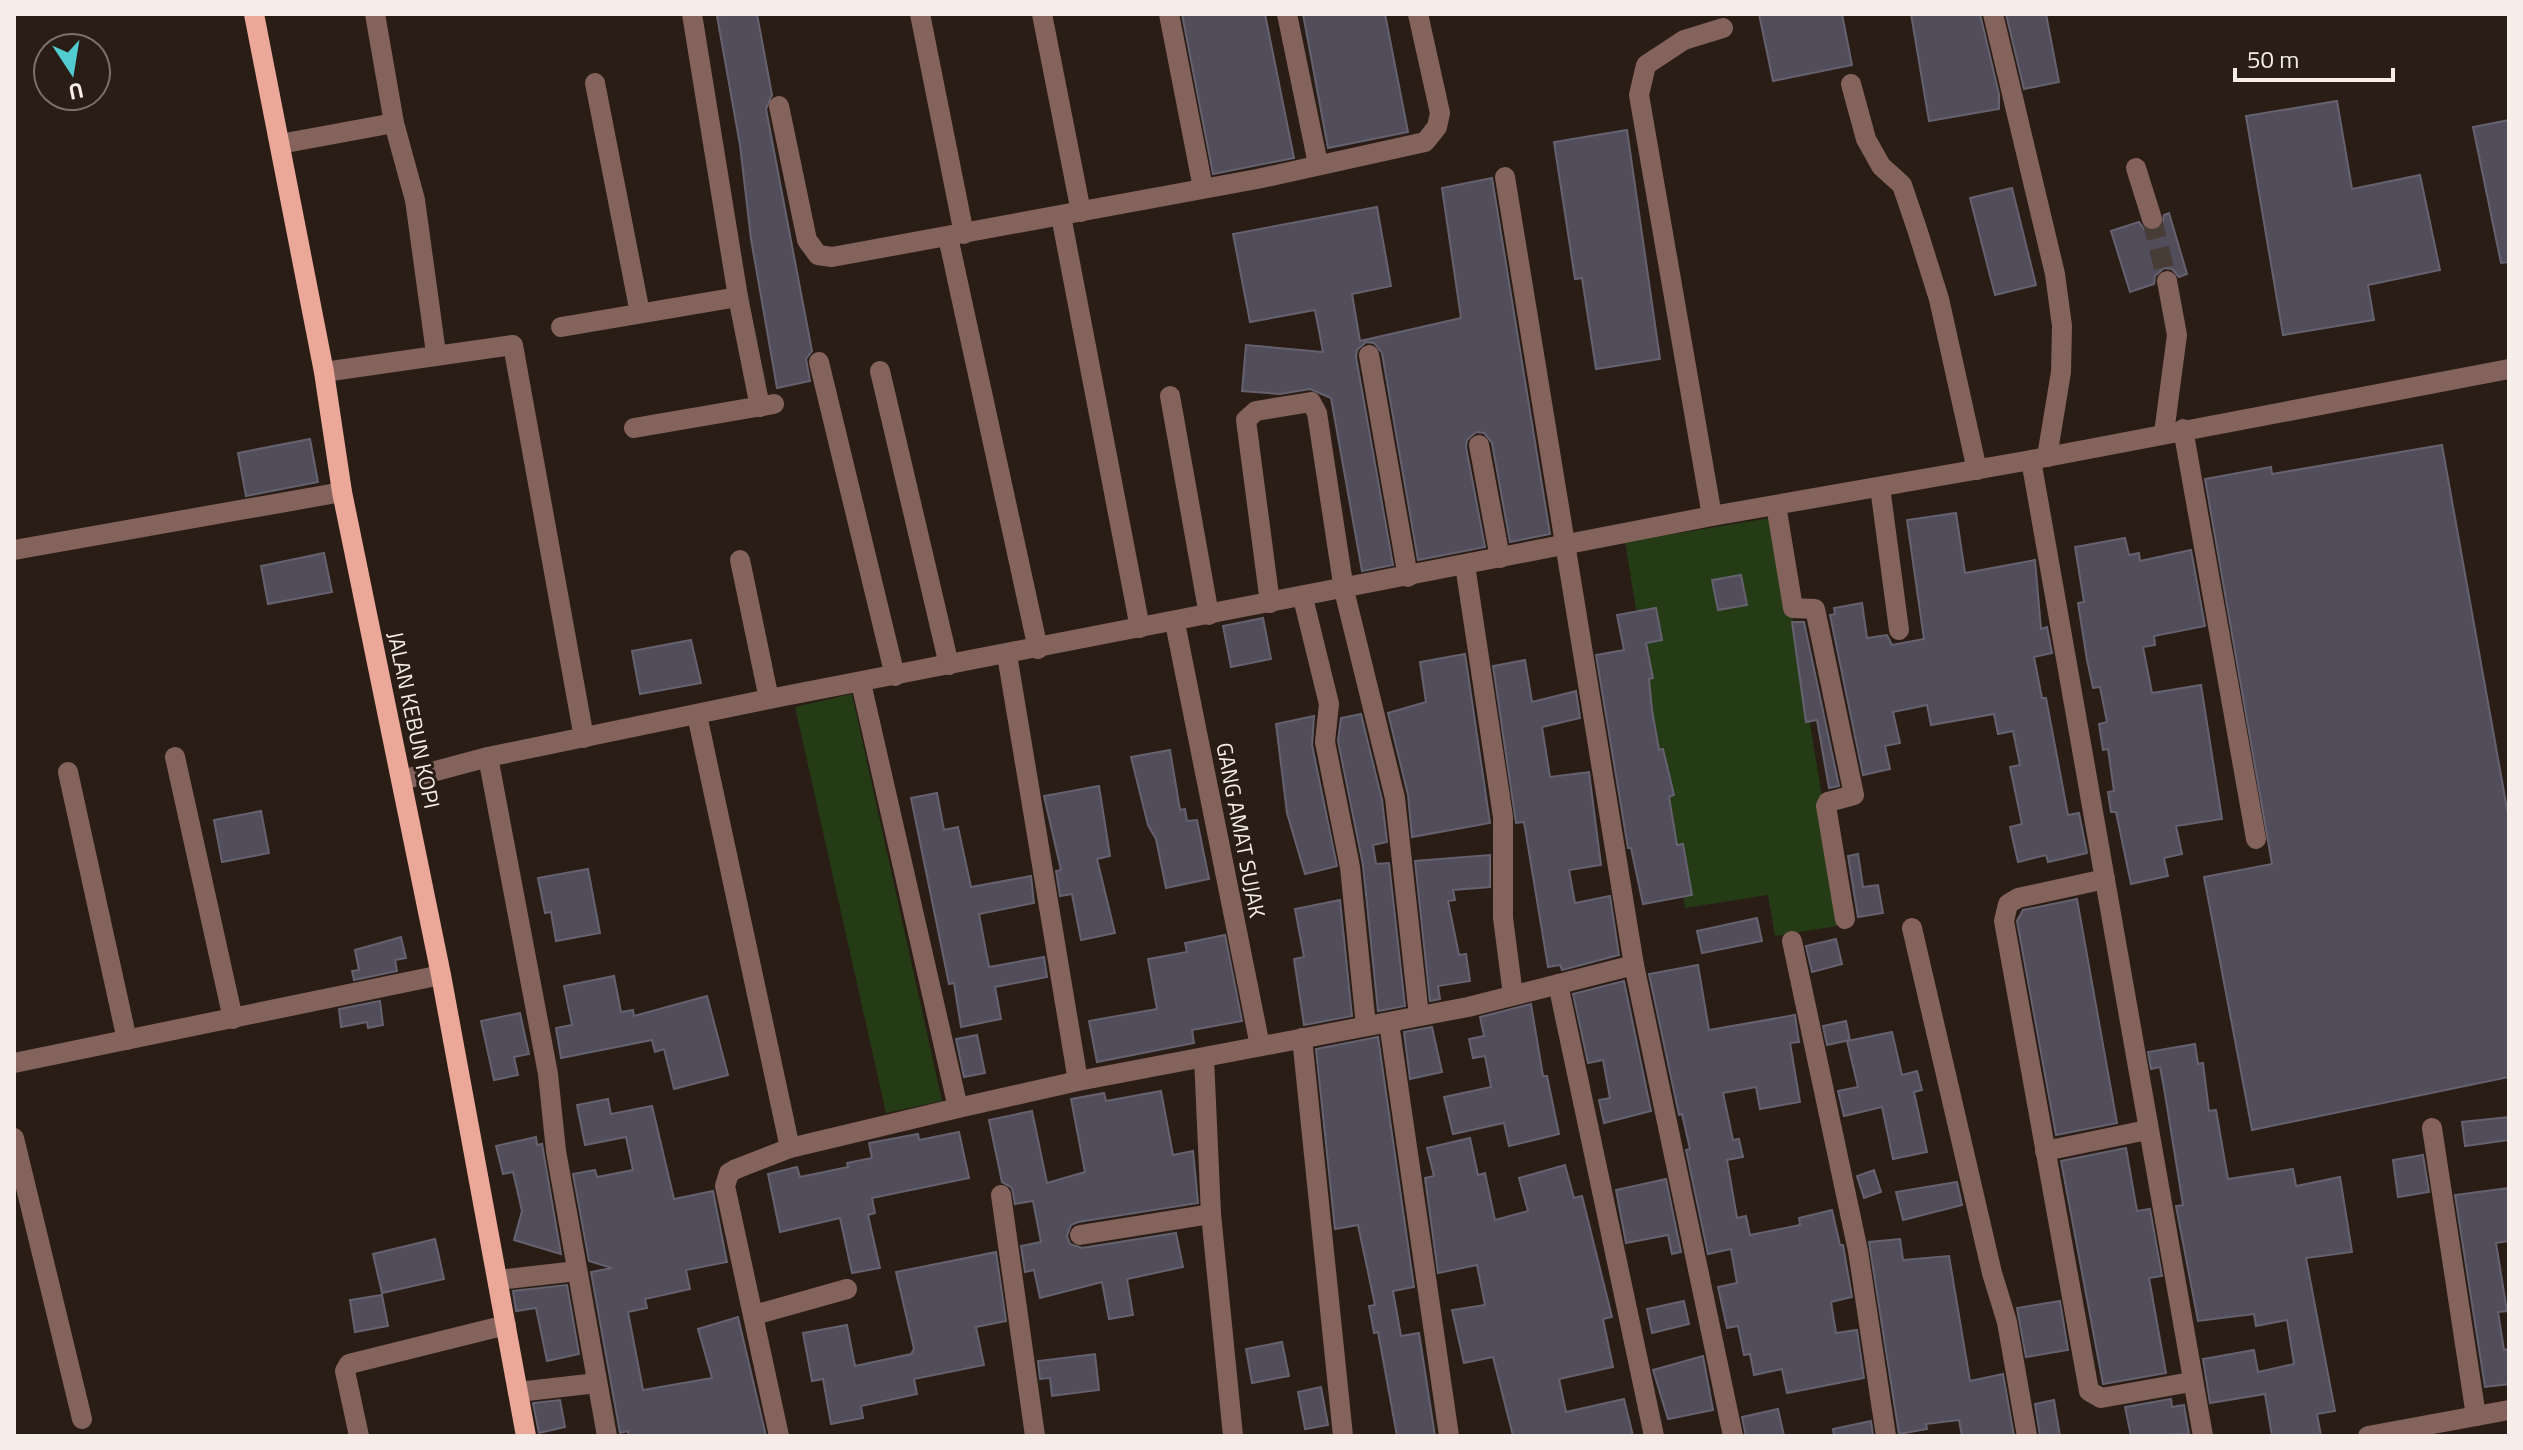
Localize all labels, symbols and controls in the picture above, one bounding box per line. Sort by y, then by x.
north arrow [32,32,112,112]
scale bar [2235,32,2393,82]
text: 50 m [2247,41,2299,77]
text: U [66,73,87,110]
street label: JALAN KEBUN KOPI [379,628,449,812]
street label: GANG AMAT SUJAK [1207,740,1275,921]

